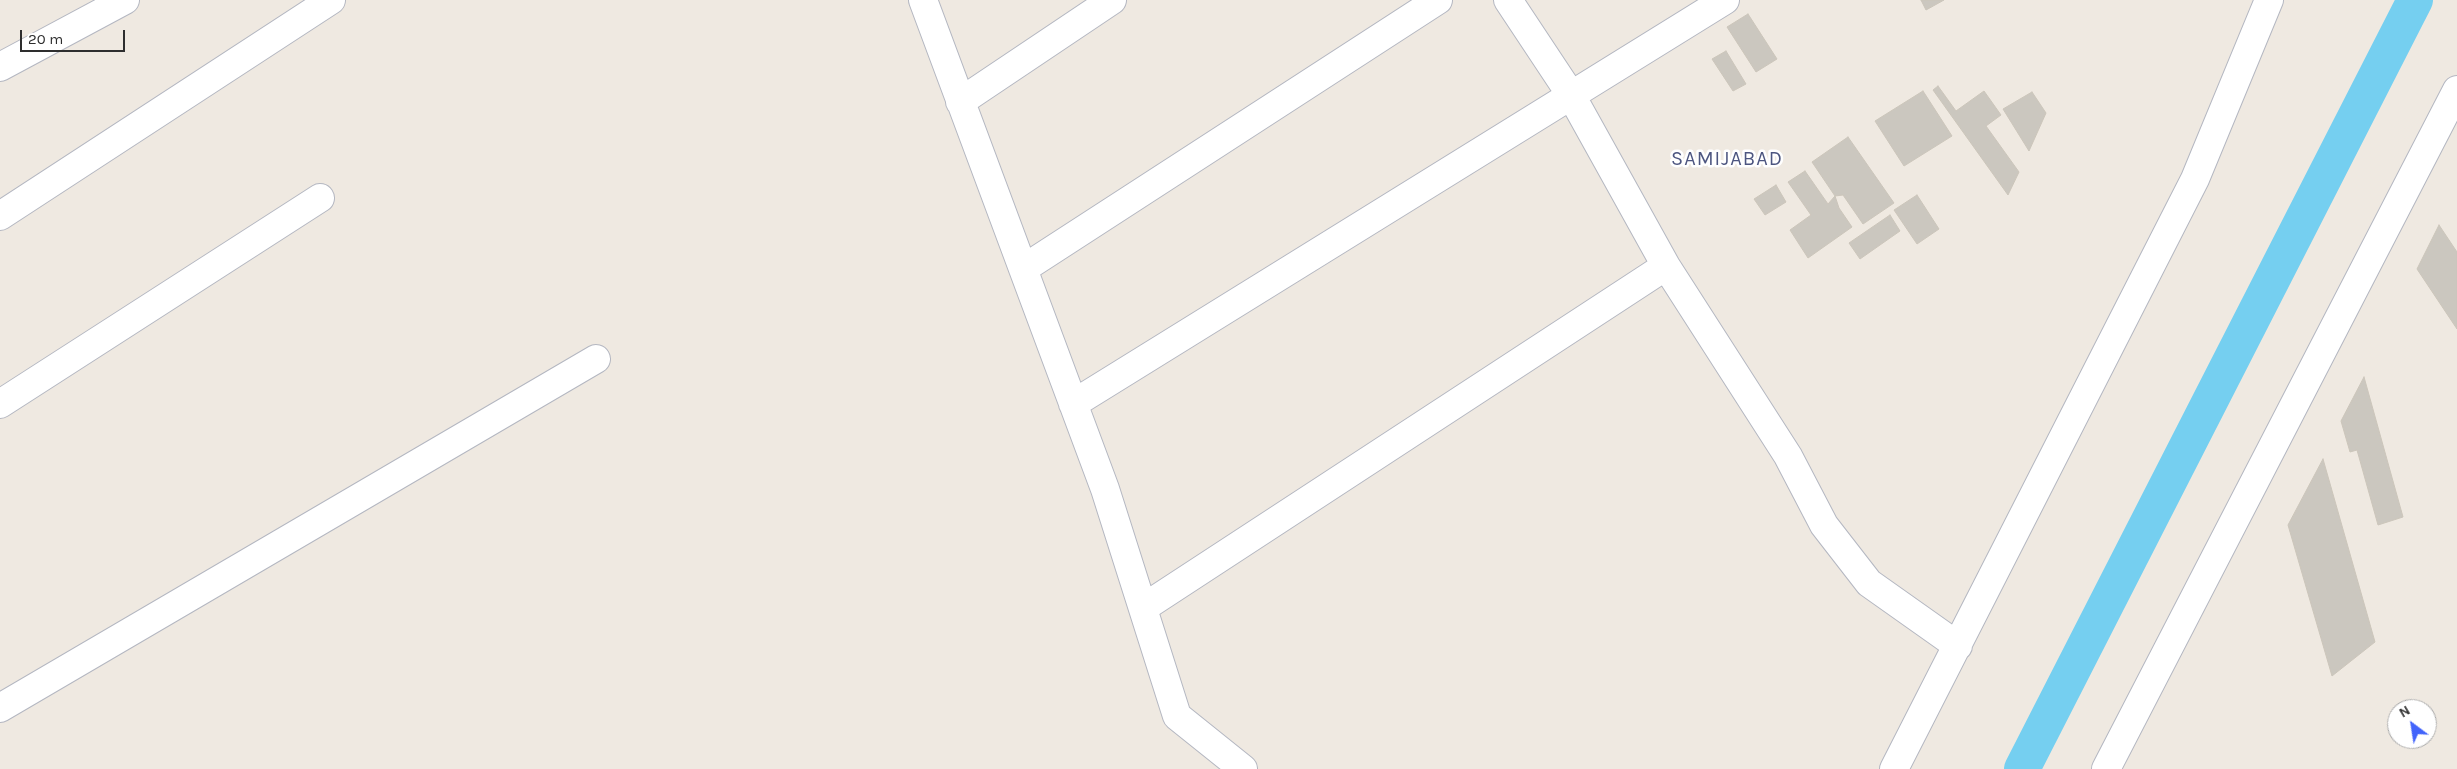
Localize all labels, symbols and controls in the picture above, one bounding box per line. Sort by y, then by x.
scale bar [22,20,128,52]
text: 20 m [28,30,63,48]
district label: SAMIJABAD [1670,147,1784,171]
north arrow [2387,699,2437,749]
text: N [2396,702,2413,721]

